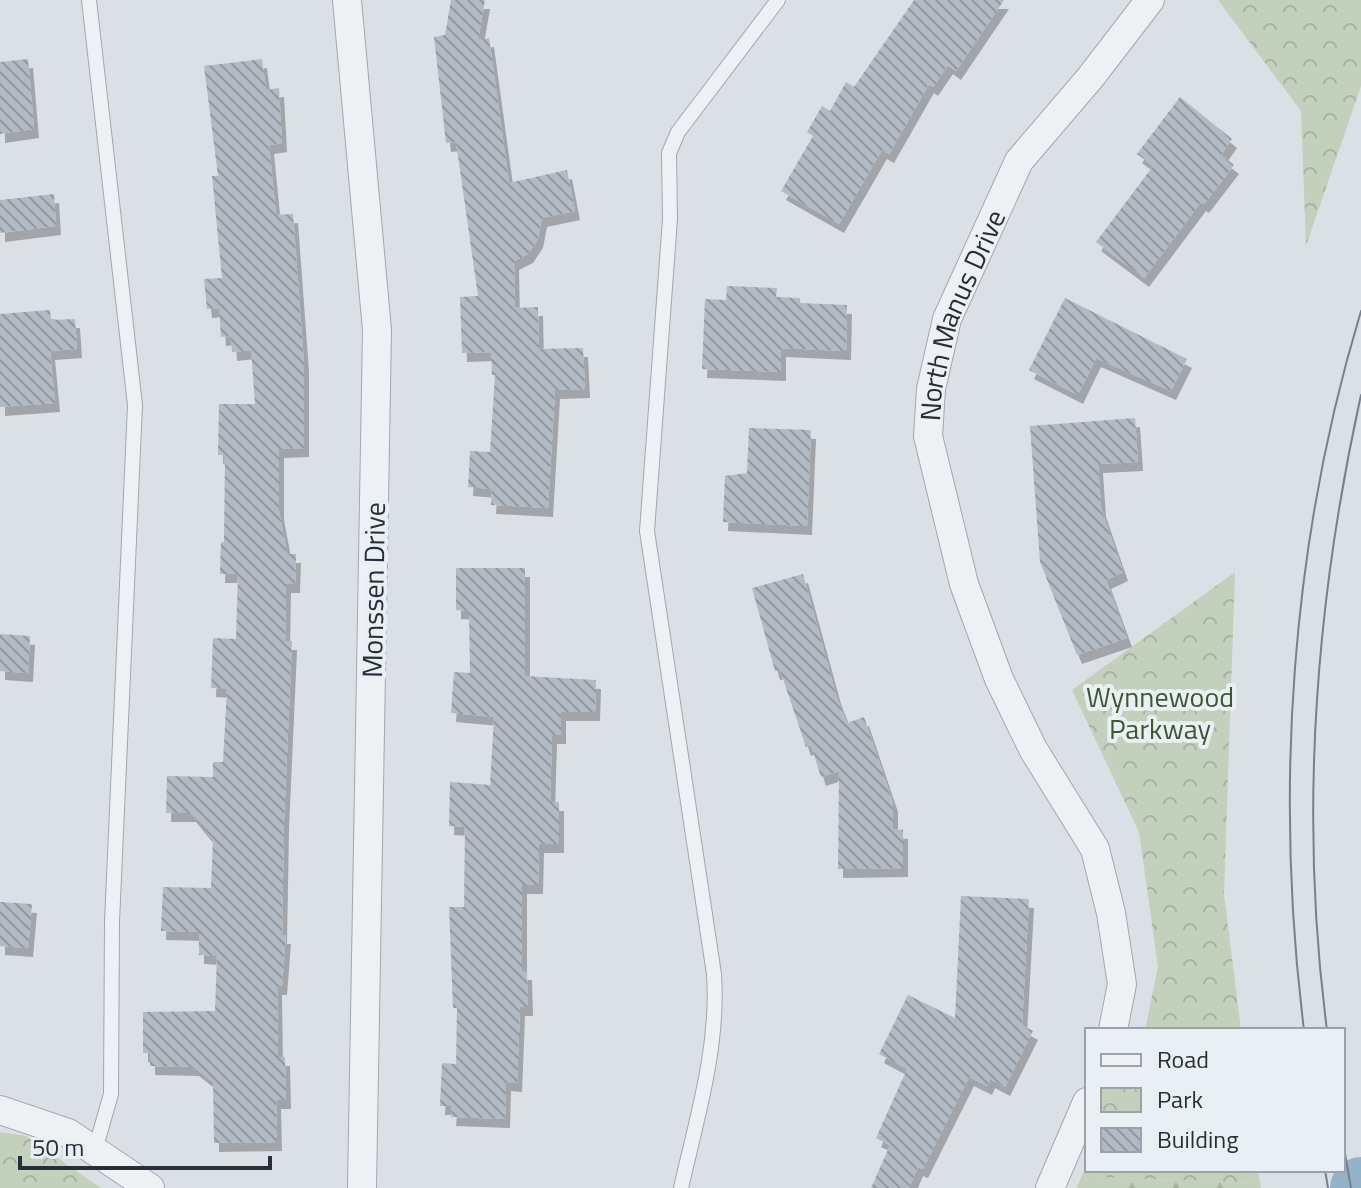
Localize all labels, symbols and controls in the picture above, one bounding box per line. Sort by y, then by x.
street label: North Manus Drive [908,202,1016,422]
street label: Monssen Drive [350,502,396,678]
park label: Wynnewood Parkway [1086,675,1234,750]
legend [1085,1028,1345,1172]
text: Road [1157,1041,1209,1077]
text: Park [1157,1081,1203,1117]
scale bar [20,1120,270,1170]
text: Building [1157,1121,1239,1157]
text: 50 m [32,1129,84,1165]

